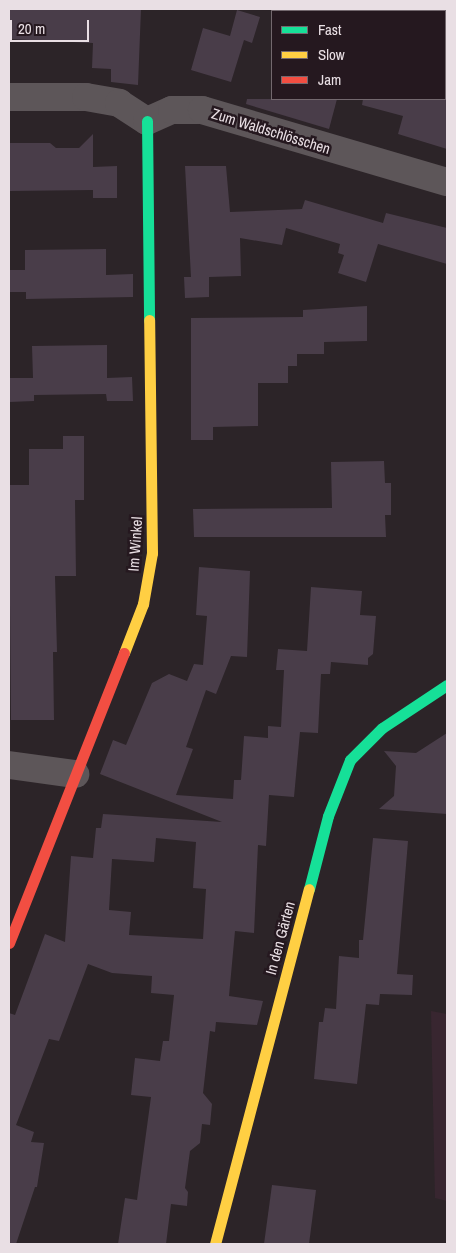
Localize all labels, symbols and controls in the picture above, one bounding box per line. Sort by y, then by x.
scale bar [12,10,91,42]
legend [271,10,446,100]
text: 20 m [18,18,45,39]
text: Fast [318,19,341,40]
text: Slow [318,44,345,65]
text: Jam [318,69,341,90]
street label: Zum Waldschlösschen [209,104,333,158]
street label: Im Winkel [124,516,146,572]
street label: In den Gärten [262,899,298,977]

